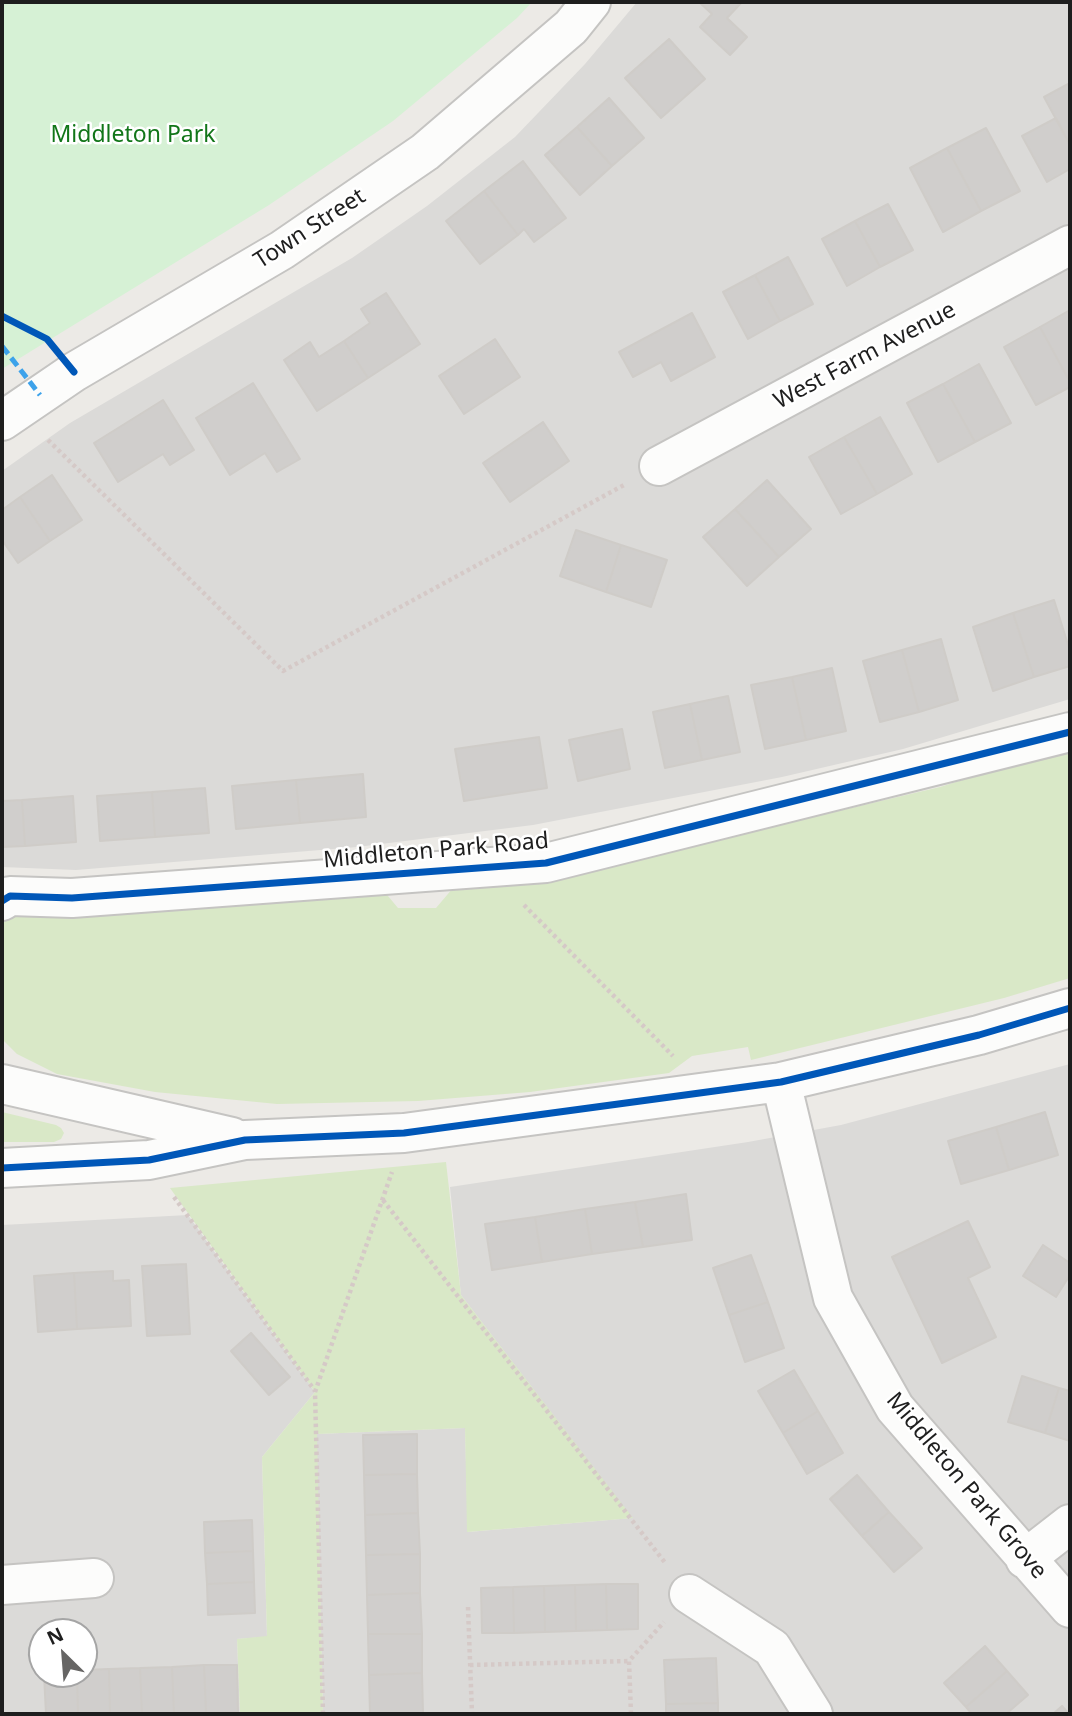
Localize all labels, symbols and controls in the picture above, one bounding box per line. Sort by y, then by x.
park label: Middleton Park [50,121,216,149]
street label: Town Street [249,183,371,275]
street label: West Farm Avenue [769,296,961,416]
street label: Middleton Park Road [322,827,550,875]
street label: Middleton Park Grove [880,1387,1052,1585]
north arrow [28,1618,98,1688]
text: N [42,1621,67,1651]

